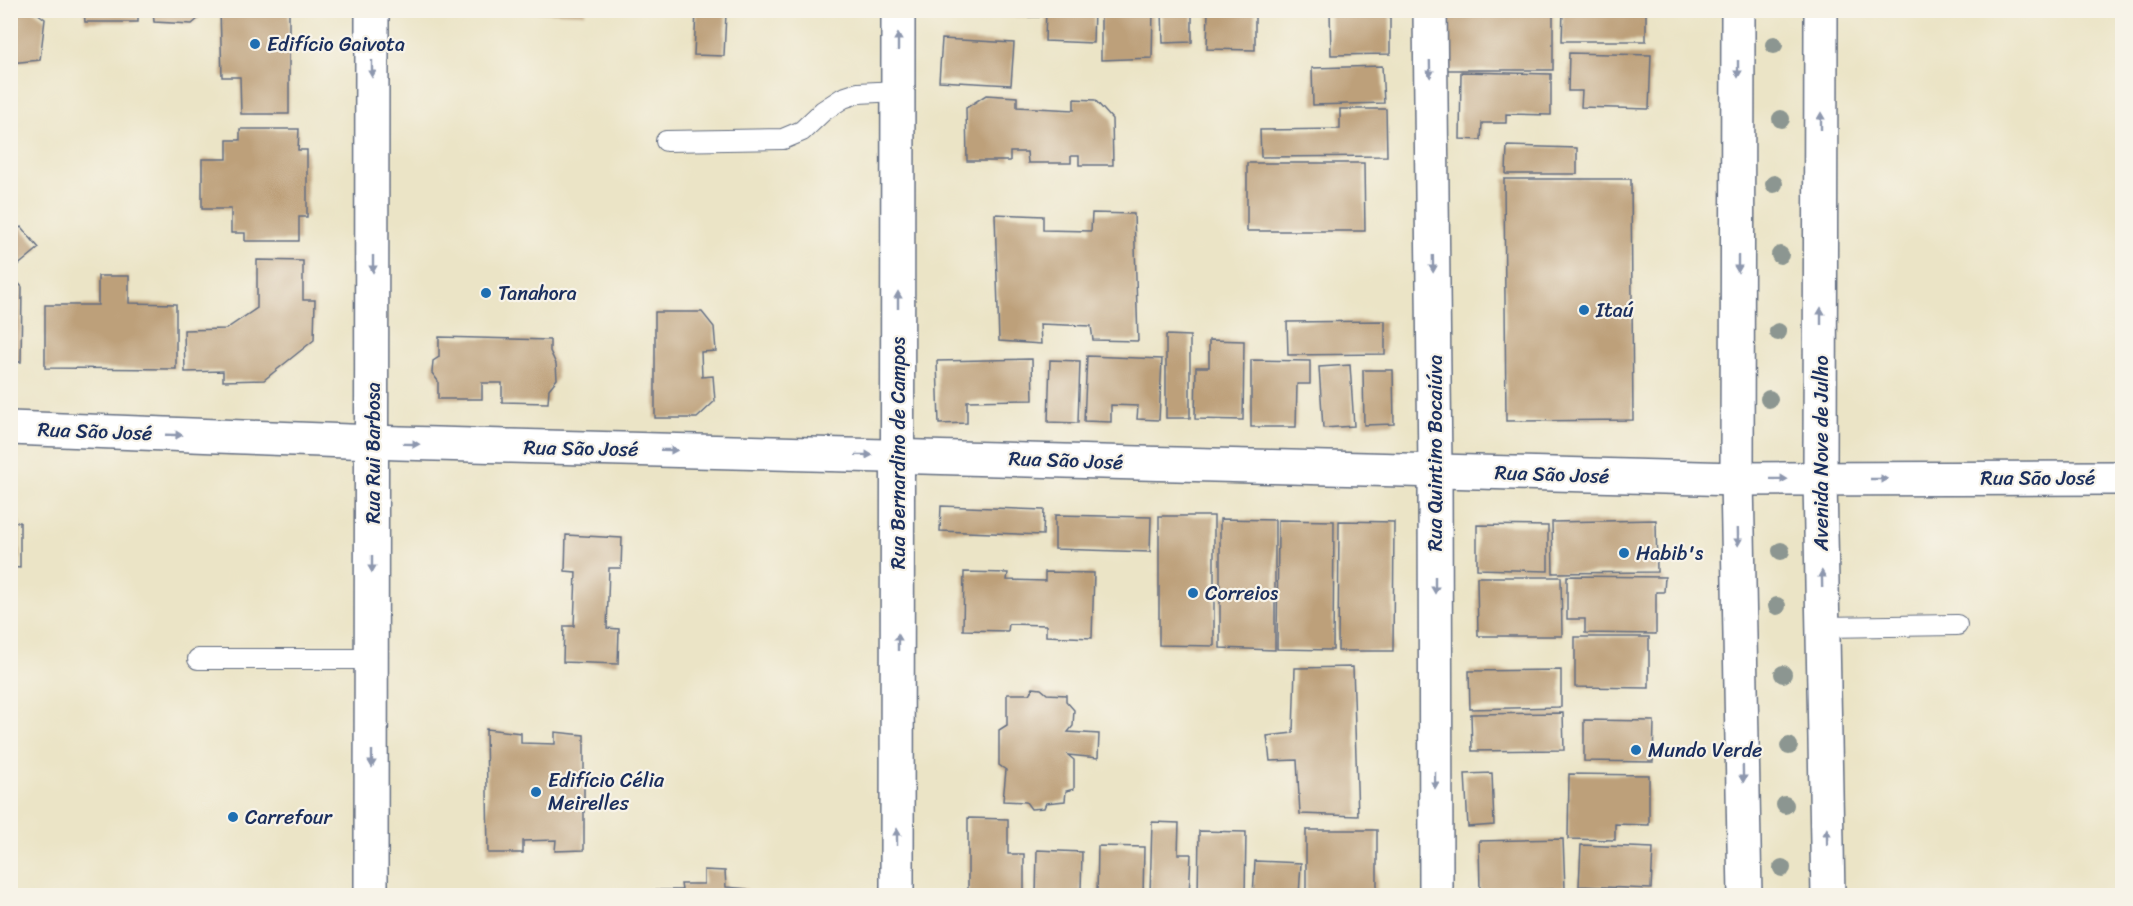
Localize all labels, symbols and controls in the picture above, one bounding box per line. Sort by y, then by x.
place label: Edifício Gaivota [267,27,405,62]
one-way arrow [893,33,903,52]
marker: Edifício Gaivota [248,37,262,51]
one-way arrow [367,59,377,78]
one-way arrow [1425,59,1435,78]
one-way arrow [1733,59,1743,78]
one-way arrow [1816,112,1826,131]
one-way arrow [368,254,378,273]
one-way arrow [1428,254,1438,273]
one-way arrow [1733,254,1743,273]
place label: Tanahora [498,276,577,311]
marker: Tanahora [479,286,493,300]
one-way arrow [893,291,903,310]
place label: Itaú [1595,293,1634,328]
marker: Itaú [1577,303,1591,317]
one-way arrow [1816,307,1826,326]
street label: Rua Bernardino de Campos [881,336,916,569]
street label: Rua Quintino Bocaiúva [1418,355,1453,551]
street label: Avenida Nove de Julho [1804,355,1839,552]
street label: Rua Rui Barbosa [356,382,391,524]
street label: Rua São José [37,412,153,451]
one-way arrow [164,430,183,439]
street label: Rua São José [523,430,639,467]
one-way arrow [401,439,420,448]
street label: Rua São José [1008,441,1124,480]
one-way arrow [659,445,678,455]
one-way arrow [854,450,873,460]
street label: Rua São José [1494,455,1610,494]
street label: Rua São José [1981,461,2095,496]
one-way arrow [1769,474,1788,484]
one-way arrow [1869,474,1888,484]
one-way arrow [1734,528,1743,547]
place label: Habib's [1636,536,1704,571]
marker: Habib's [1617,546,1631,560]
one-way arrow [367,554,377,573]
one-way arrow [1818,570,1827,589]
one-way arrow [1430,575,1440,594]
place label: Correios [1205,576,1279,611]
marker: Correios [1186,586,1200,600]
one-way arrow [893,633,903,652]
place label: Mundo Verde [1648,733,1762,768]
marker: Mundo Verde [1629,743,1643,757]
one-way arrow [367,749,377,768]
place label: Edifício Célia Meirelles [548,763,665,821]
one-way arrow [1738,765,1748,784]
one-way arrow [1430,770,1440,789]
marker: Edifício Célia Meirelles [529,785,543,799]
place label: Carrefour [245,800,333,835]
marker: Carrefour [226,810,240,824]
one-way arrow [892,828,902,847]
one-way arrow [1822,828,1832,847]

